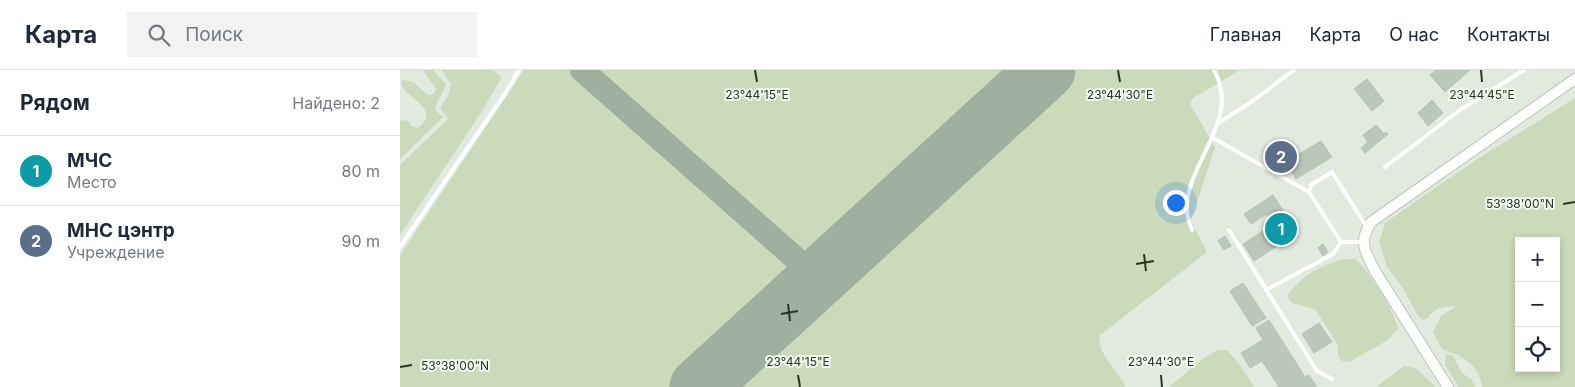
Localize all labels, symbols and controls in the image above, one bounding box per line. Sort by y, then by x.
search box [127,12,477,57]
text: Карта [25,20,97,49]
icon: search [145,21,173,49]
text: Поиск [185,23,243,46]
text: Главная [1210,24,1281,45]
text: Карта [1309,24,1361,45]
text: О нас [1389,24,1439,45]
text: Контакты [1467,24,1550,45]
text: 23°44'15"E [725,87,789,102]
text: 23°44'30"E [1087,87,1153,102]
text: 23°44'45"E [1449,87,1515,102]
text: Рядом [20,90,90,115]
text: Найдено: 2 [292,93,380,113]
pin: 2 [1265,138,1297,176]
text: МЧС [67,149,112,172]
text: 1 [33,161,39,181]
text: 80 m [341,161,380,181]
text: Место [67,172,117,192]
your location [1163,190,1189,216]
text: 53°38'00"N [1486,196,1554,211]
pin: 1 [1265,210,1297,248]
text: МНС цэнтр [67,219,175,242]
text: 2 [31,231,41,251]
text: 90 m [341,231,380,251]
map controls [1515,237,1560,372]
button: + [1515,237,1560,282]
text: Учреждение [67,242,165,262]
button: − [1515,282,1560,327]
button: locate [1515,327,1560,372]
text: 23°44'15"E [766,354,830,369]
text: 23°44'30"E [1128,354,1194,369]
text: 53°38'00"N [421,358,489,373]

